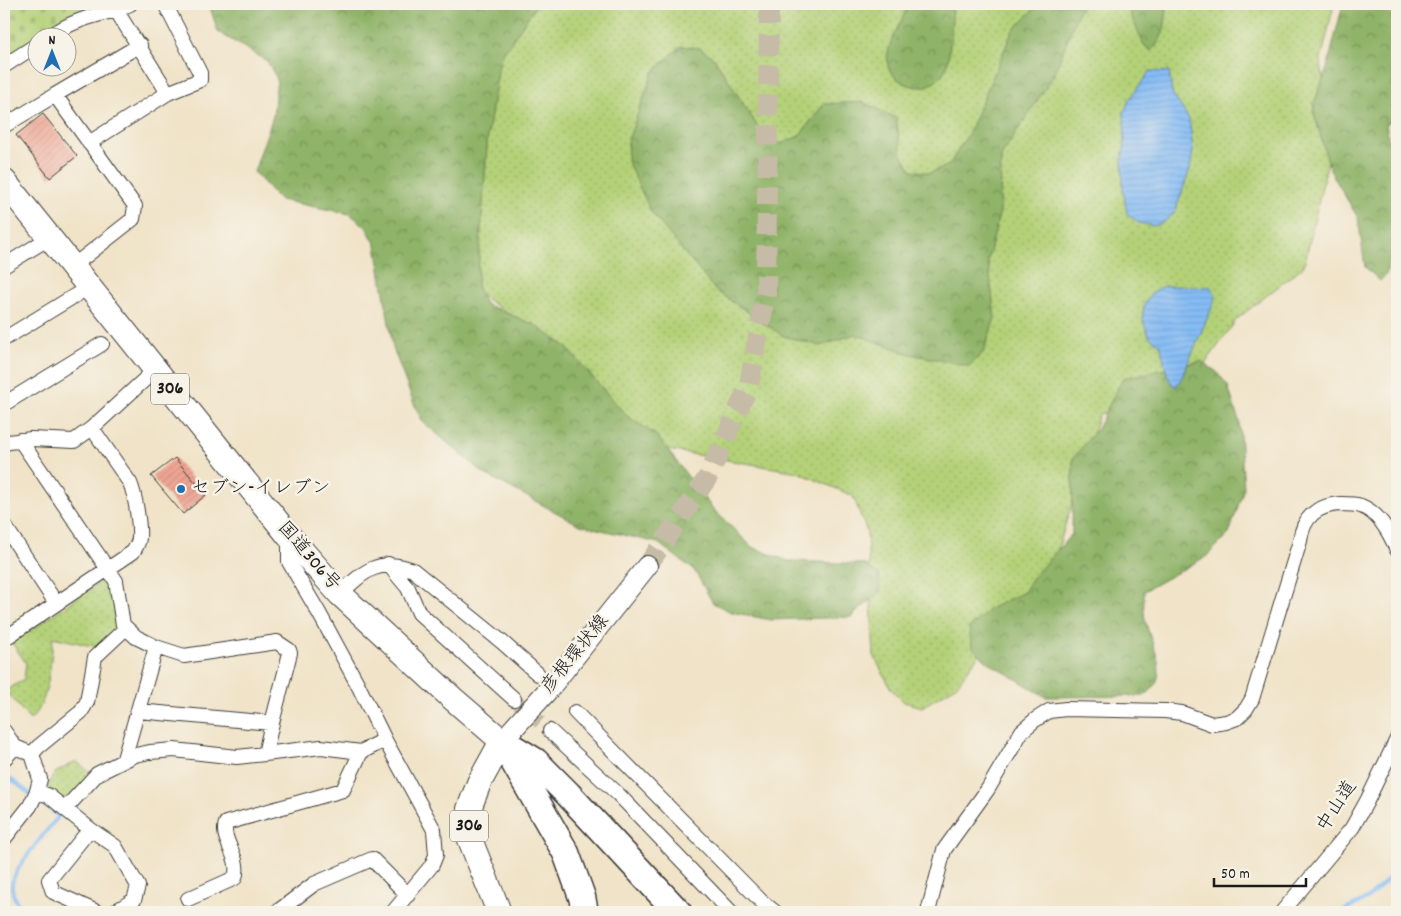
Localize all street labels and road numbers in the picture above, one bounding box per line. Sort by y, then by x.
road number: 306 [151,374,189,404]
street label: 国道306号 [270,516,346,598]
street label: 彦根環状線 [536,610,616,700]
street label: 中山道 [1311,776,1365,838]
road number: 306 [450,810,488,841]

